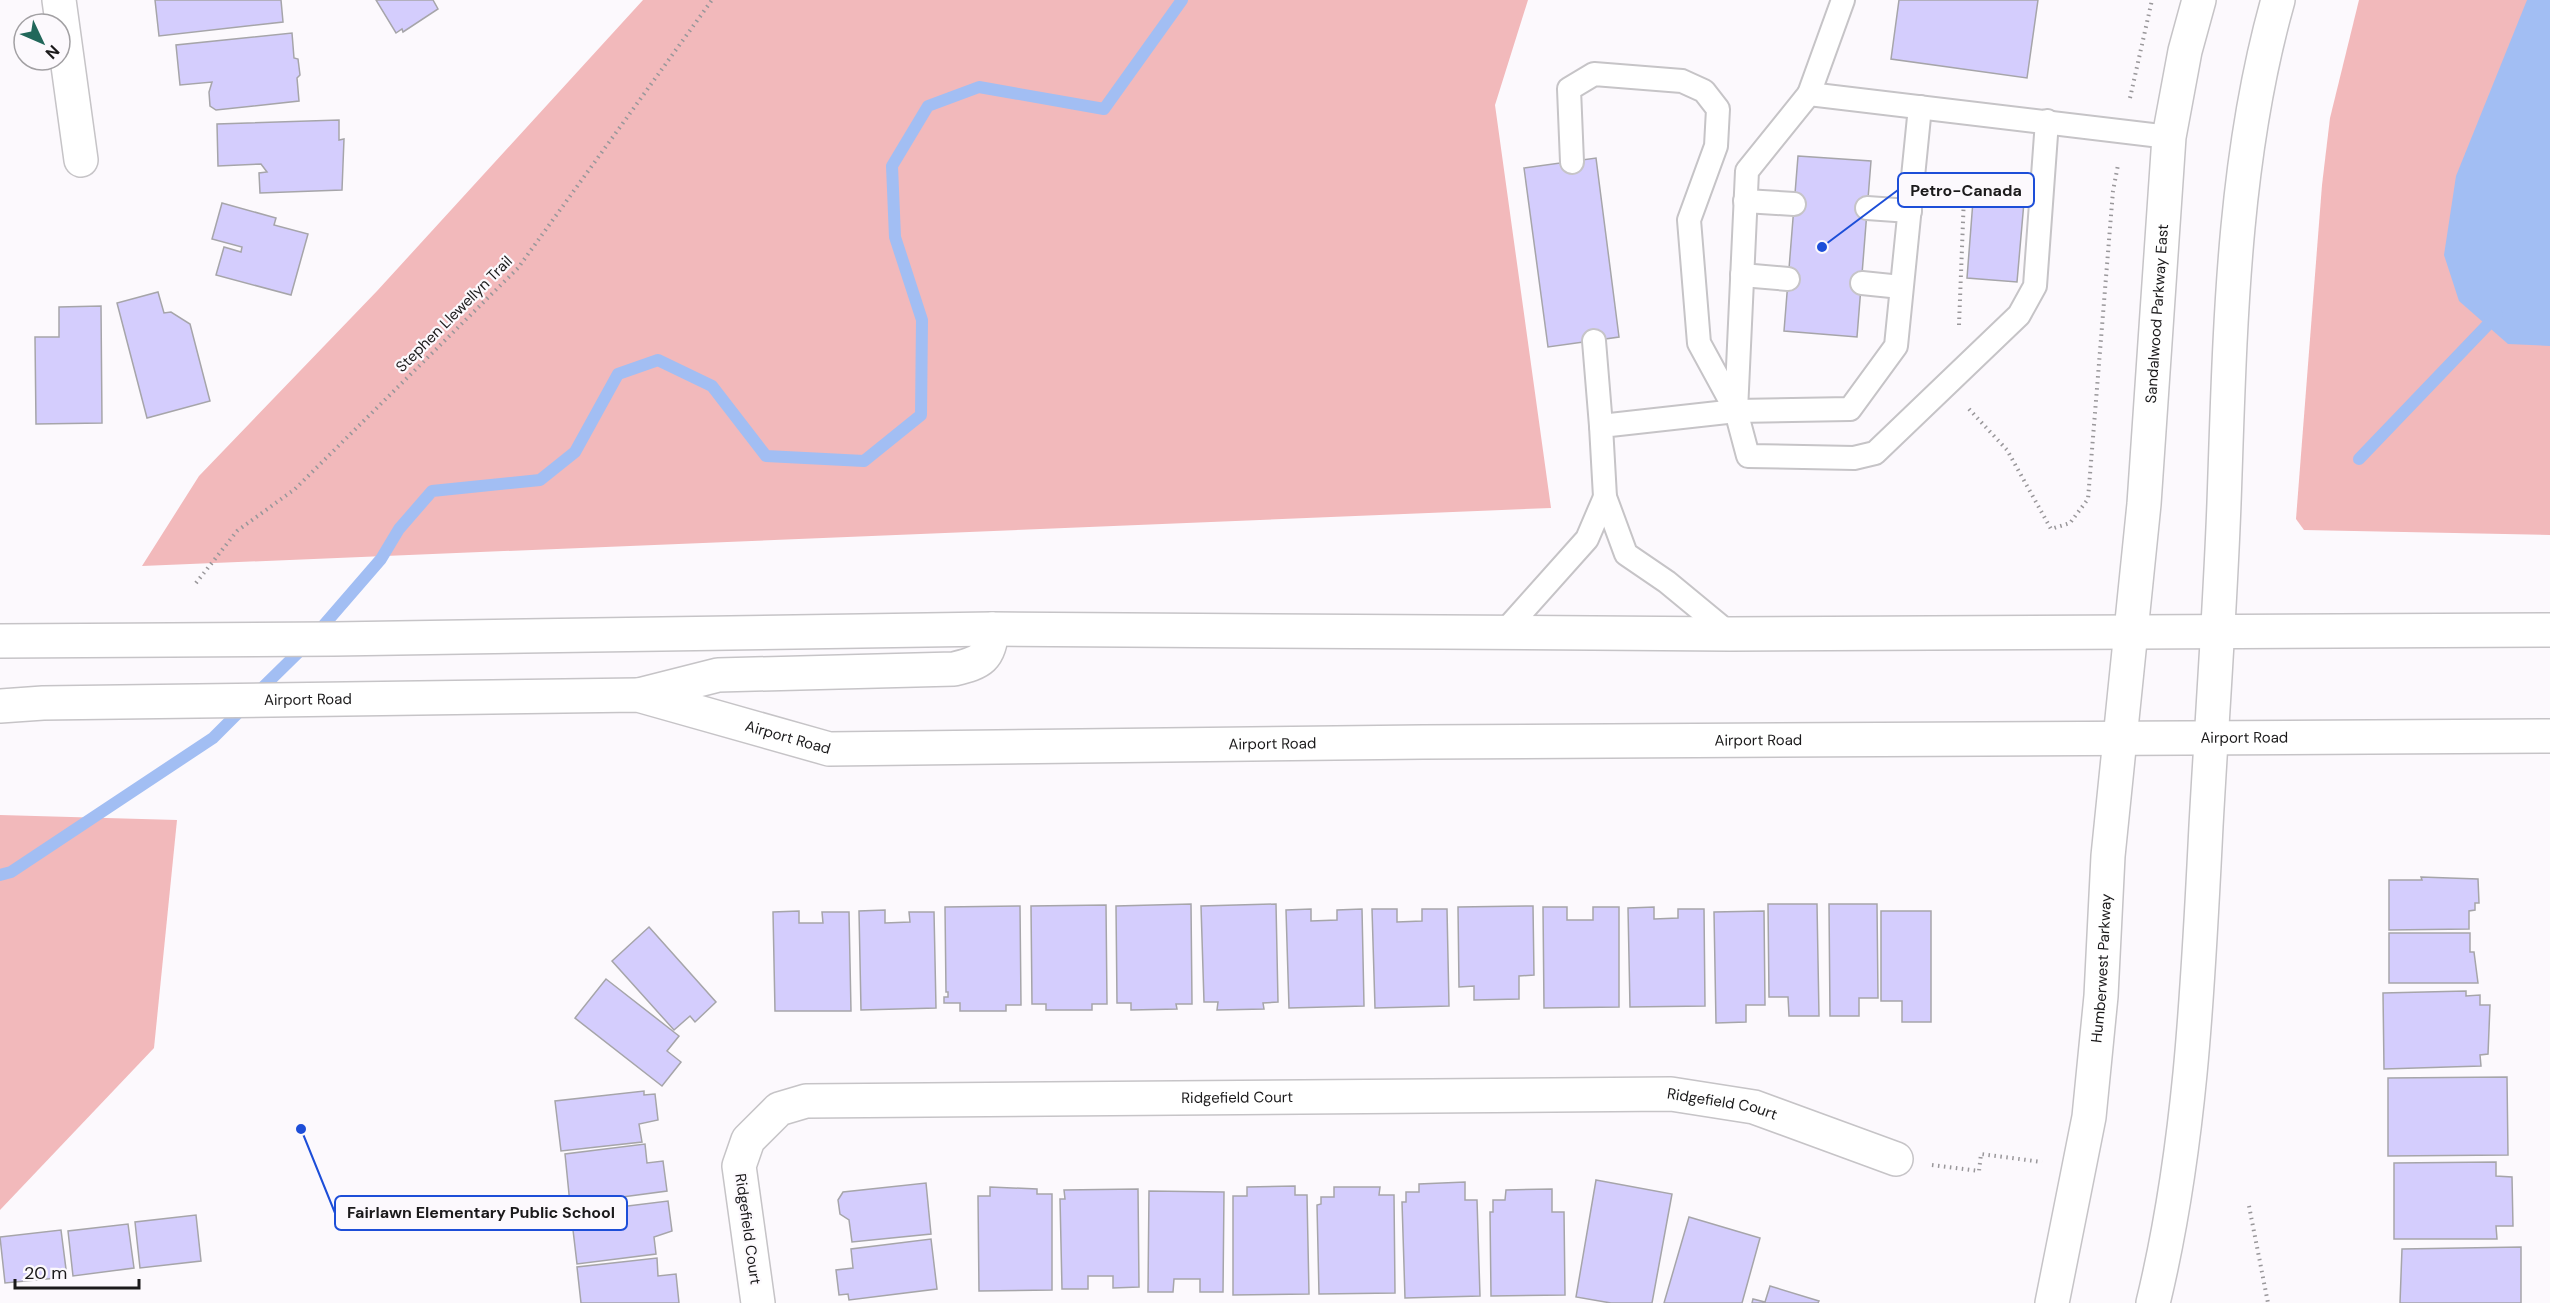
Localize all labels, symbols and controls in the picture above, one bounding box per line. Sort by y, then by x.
north arrow [12,12,72,72]
text: N [41,41,64,64]
callout: Petro-Canada [1898,173,2034,207]
text: Petro-Canada [1910,180,2022,201]
street label: Sandalwood Parkway East [2141,223,2173,404]
street label: Stephen Llewellyn Trail [391,251,517,377]
street label: Airport Road [264,689,352,710]
street label: Airport Road [743,716,833,759]
street label: Airport Road [2200,727,2288,748]
street label: Airport Road [1714,730,1802,750]
street label: Airport Road [1228,733,1316,754]
street label: Humberwest Parkway [2086,892,2116,1044]
street label: Ridgefield Court [1666,1084,1780,1125]
street label: Ridgefield Court [1181,1087,1293,1108]
street label: Ridgefield Court [730,1172,766,1286]
callout: Fairlawn Elementary Public School [335,1196,627,1230]
text: Fairlawn Elementary Public School [347,1202,615,1223]
scale bar [15,1252,140,1290]
text: 20 m [24,1261,67,1285]

